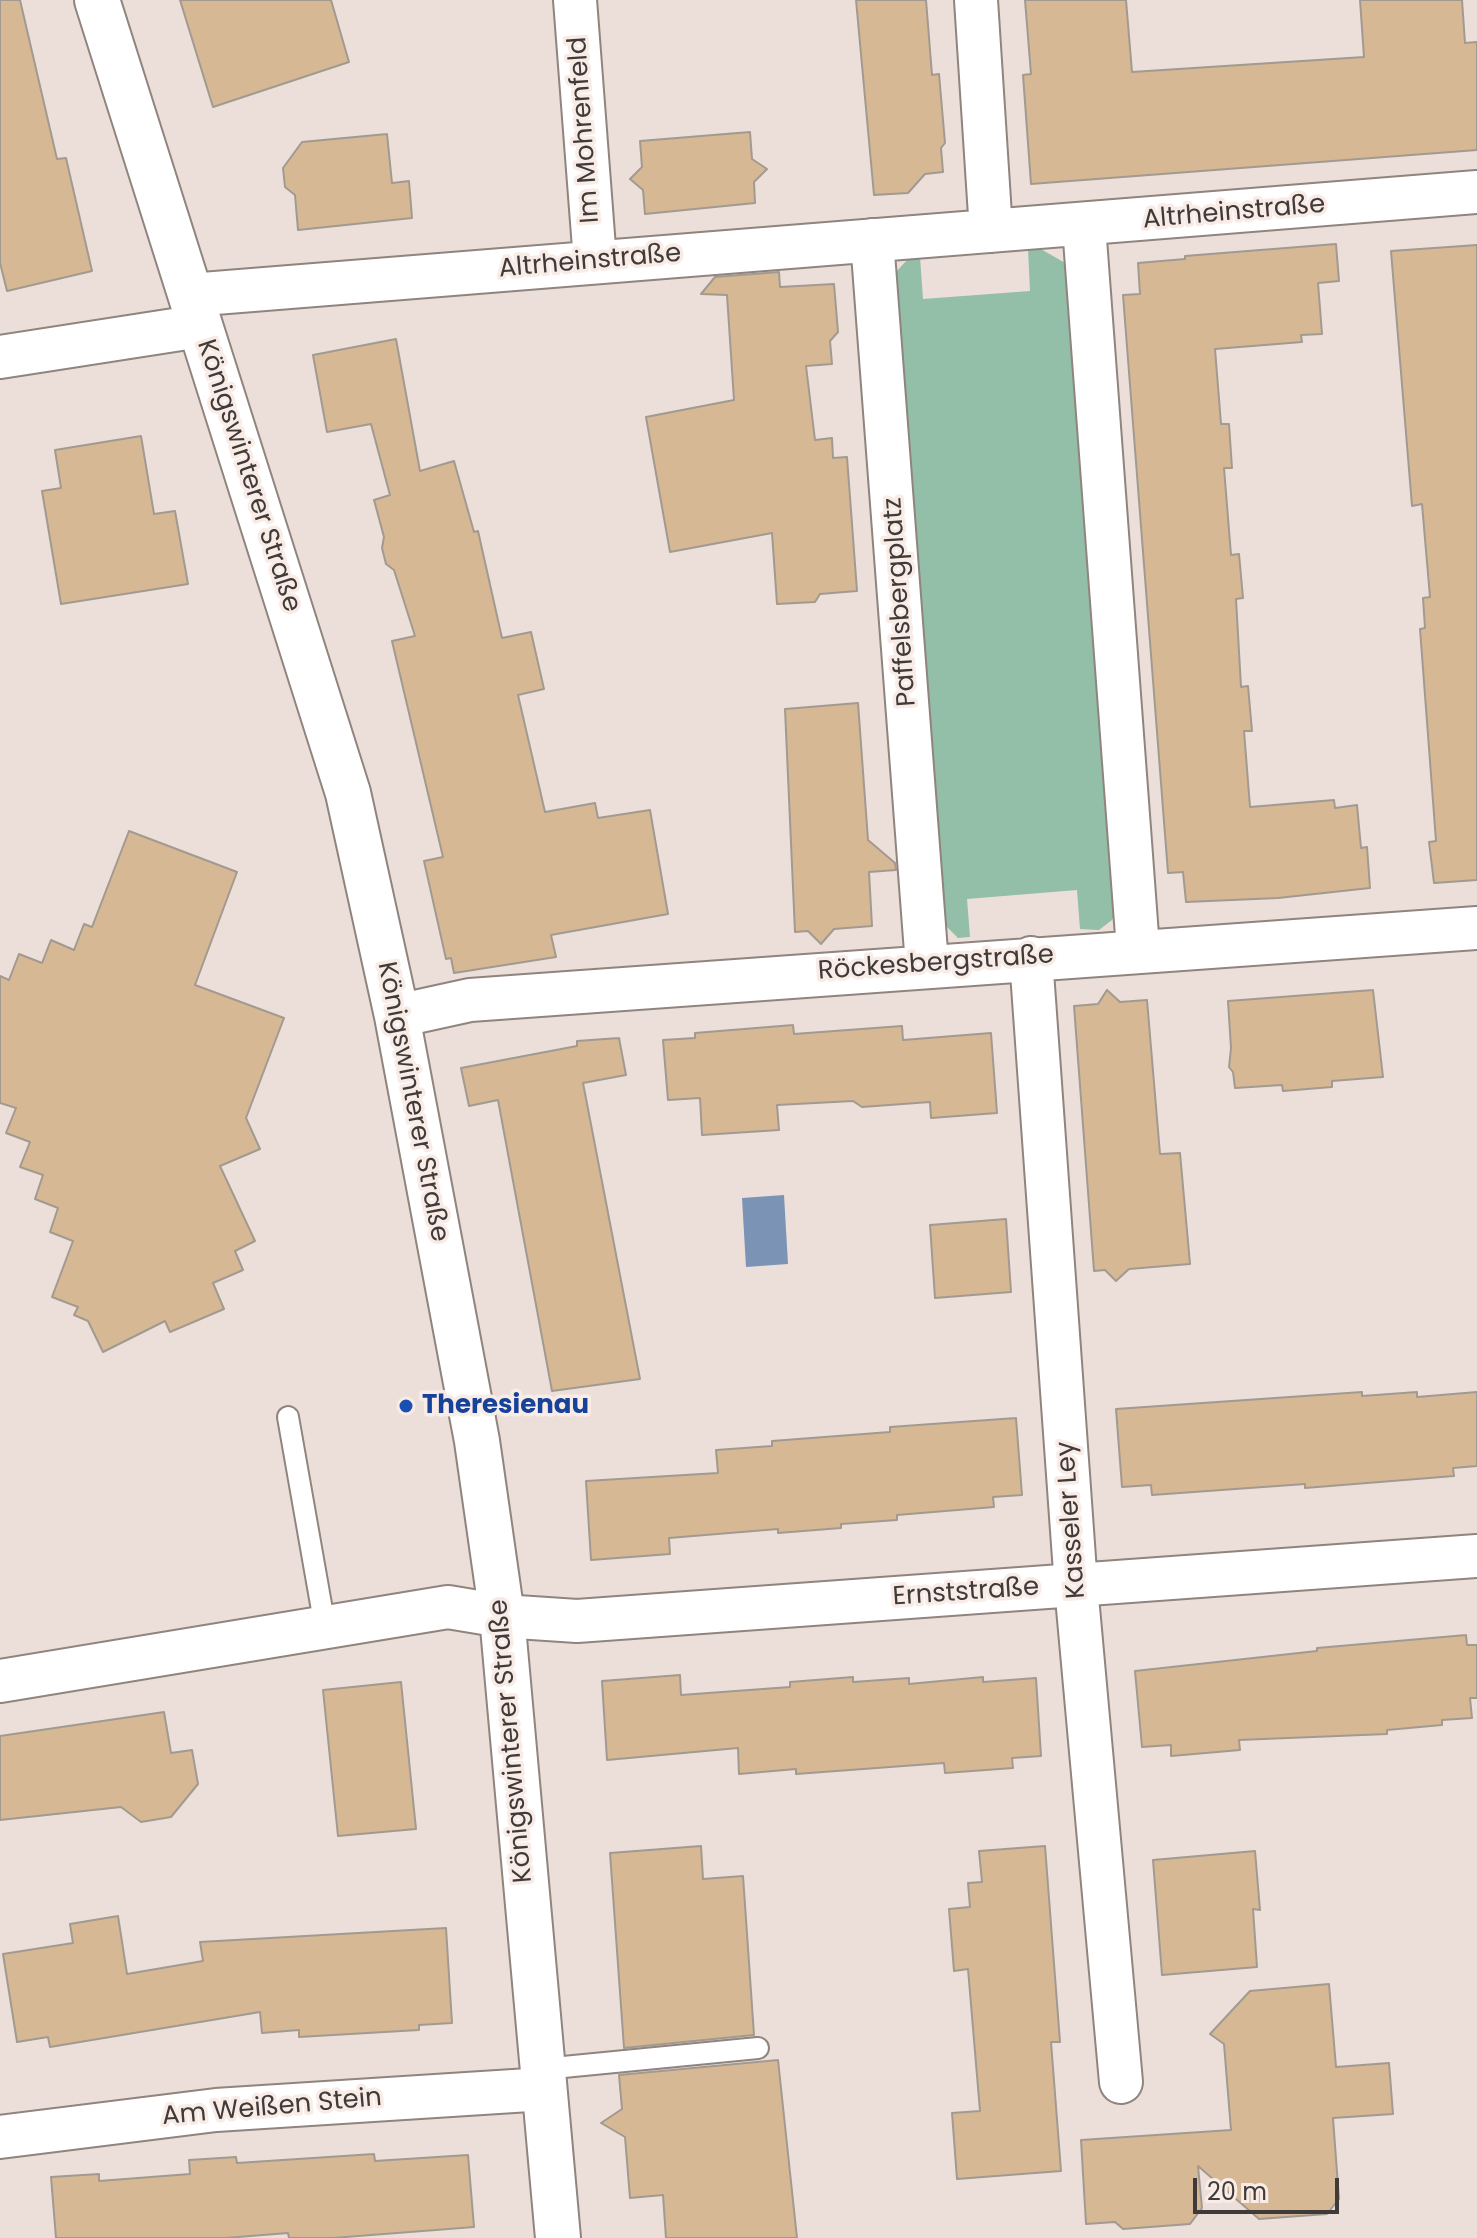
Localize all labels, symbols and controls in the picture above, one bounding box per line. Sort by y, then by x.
street label: Im Mohrenfeld [563,36,607,224]
street label: Altrheinstraße [1141,189,1327,237]
street label: Altrheinstraße [497,238,683,286]
street label: Königswinterer Straße [189,336,307,616]
street label: Paffelsbergplatz [878,496,924,708]
street label: Röckesbergstraße [817,940,1055,988]
street label: Königswinterer Straße [370,959,454,1245]
place label: Theresienau [422,1390,589,1422]
marker: Theresienau [397,1397,415,1415]
street label: Kasseler Ley [1051,1440,1093,1600]
street label: Ernststraße [892,1572,1040,1614]
street label: Königswinterer Straße [484,1598,540,1884]
street label: Am Weißen Stein [161,2083,383,2133]
scale bar [1197,2162,1343,2212]
text: 20 m [1207,2175,1267,2208]

